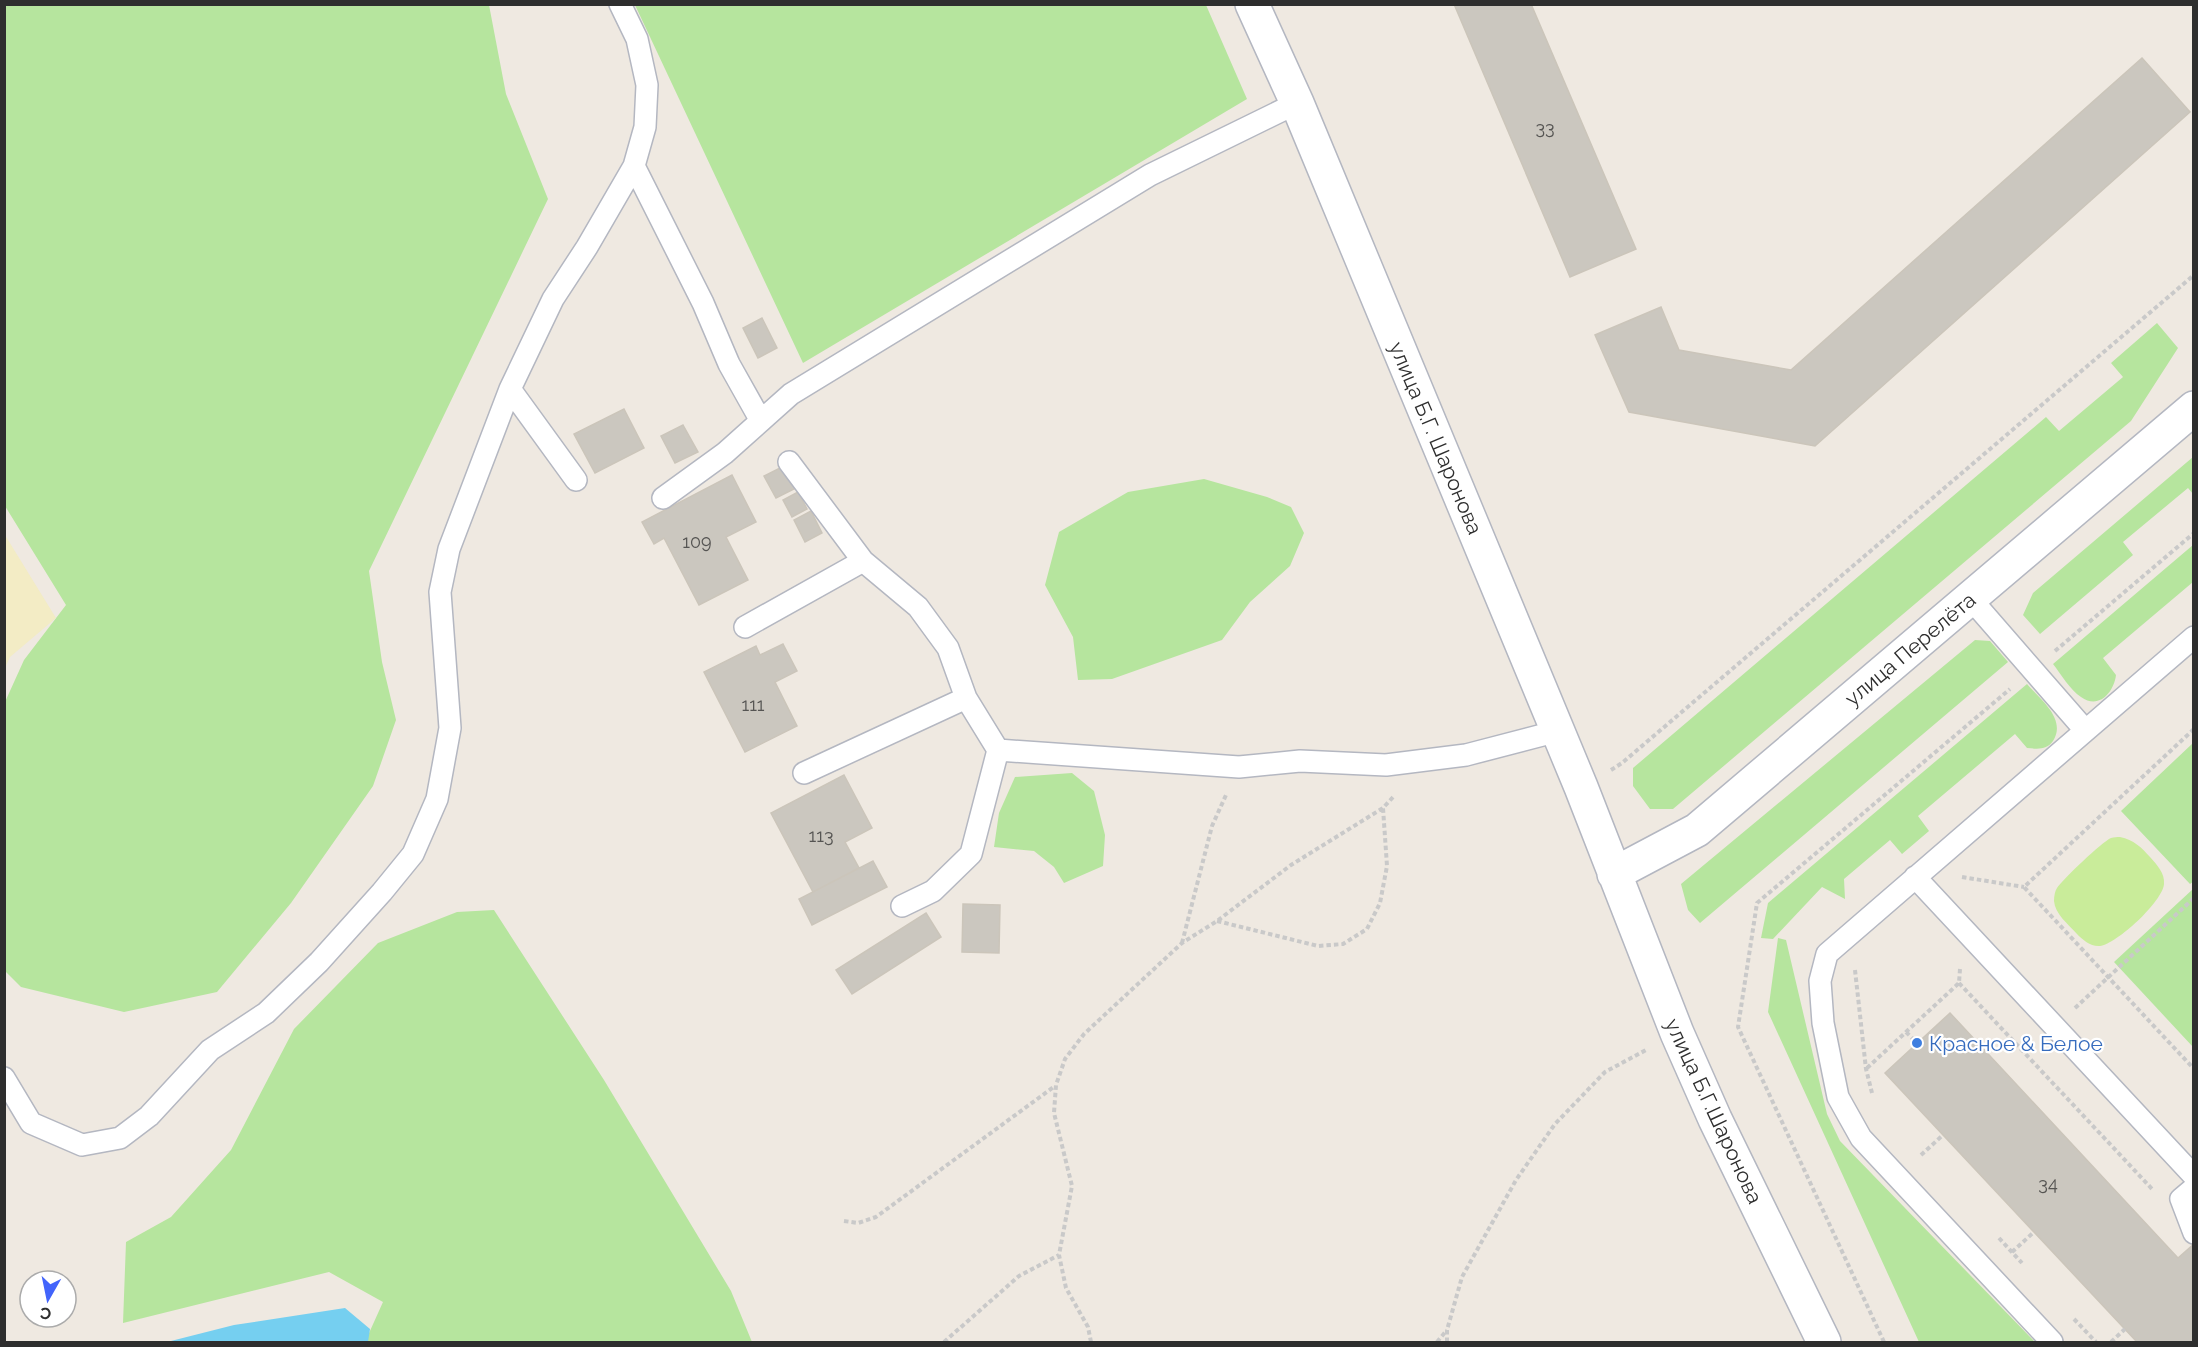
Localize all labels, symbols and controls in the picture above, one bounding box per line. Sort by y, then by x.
house number: 33 [1535,117,1555,138]
street label: улица Б.Г. Шаронова [1384,338,1488,538]
house number: 109 [682,531,712,552]
street label: улица Перелёта [1840,587,1980,711]
house number: 111 [741,694,765,715]
house number: 113 [808,825,834,846]
street label: улица Б.Г.Шаронова [1660,1014,1768,1208]
place label: Красное & Белое [1929,1031,2103,1056]
marker: Красное & Белое [1910,1036,1924,1050]
house number: 34 [2038,1173,2058,1194]
north arrow [18,1269,78,1329]
text: С [39,1303,53,1324]

